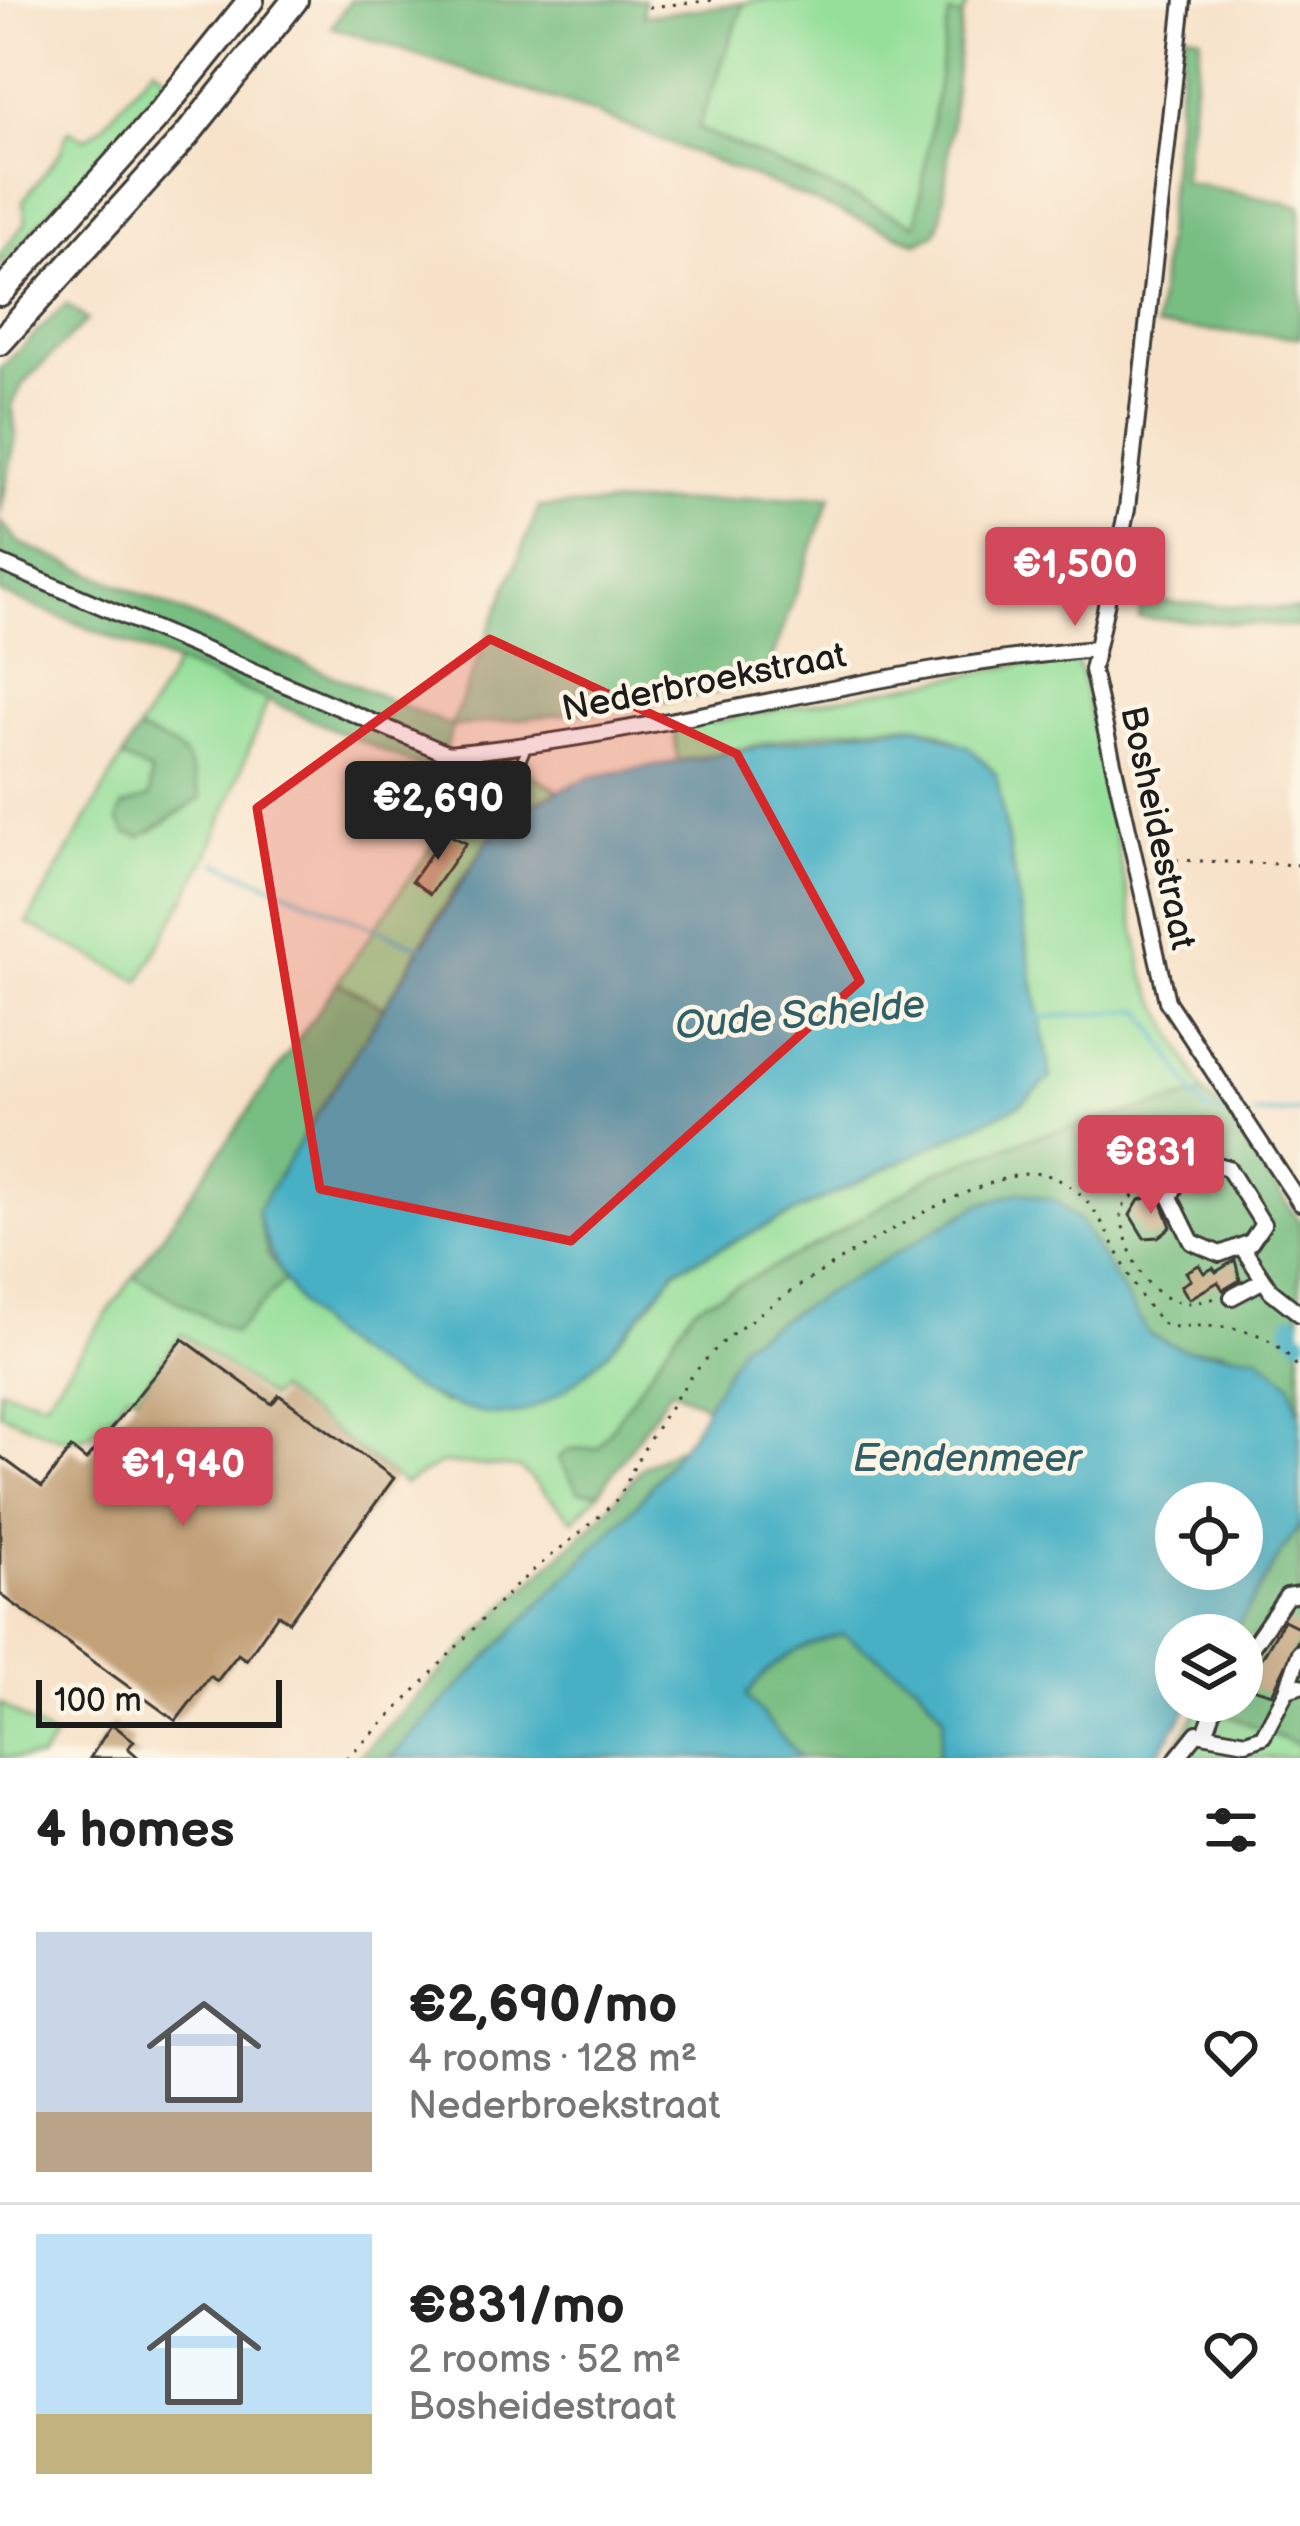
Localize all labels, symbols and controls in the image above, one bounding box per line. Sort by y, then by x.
pin: €1,500 [977,527,1173,629]
text: €1,500 [1012,542,1138,589]
street label: Nederbroekstraat [558,634,850,732]
street label: Bosheidestraat [1110,702,1204,954]
pin: €2,690 [340,761,536,863]
text: €2,690 [372,776,504,823]
water label: Oude Schelde [673,982,927,1050]
pin: €831 [1080,1115,1222,1217]
text: €831 [1105,1130,1197,1177]
pin: €1,940 [85,1427,281,1529]
water label: Eendenmeer [853,1436,1084,1483]
text: €1,940 [121,1442,245,1489]
map controls [1155,1482,1263,1722]
button: locate [1155,1482,1263,1590]
button: layers [1155,1614,1263,1722]
scale bar [36,1674,282,1727]
text: 100 m [54,1681,142,1721]
icon: filters [1198,1797,1264,1863]
text: 4 homes [36,1800,235,1861]
text: €2,690/mo [408,1975,677,2036]
icon: home [132,1980,276,2124]
icon: heart [1198,2019,1264,2085]
text: 4 rooms · 128 m² [408,2036,697,2083]
text: Nederbroekstraat [408,2083,720,2130]
text: €831/mo [408,2276,625,2337]
icon: home [132,2282,276,2426]
icon: heart [1198,2321,1264,2387]
text: 2 rooms · 52 m² [408,2337,681,2384]
text: Bosheidestraat [408,2384,676,2431]

